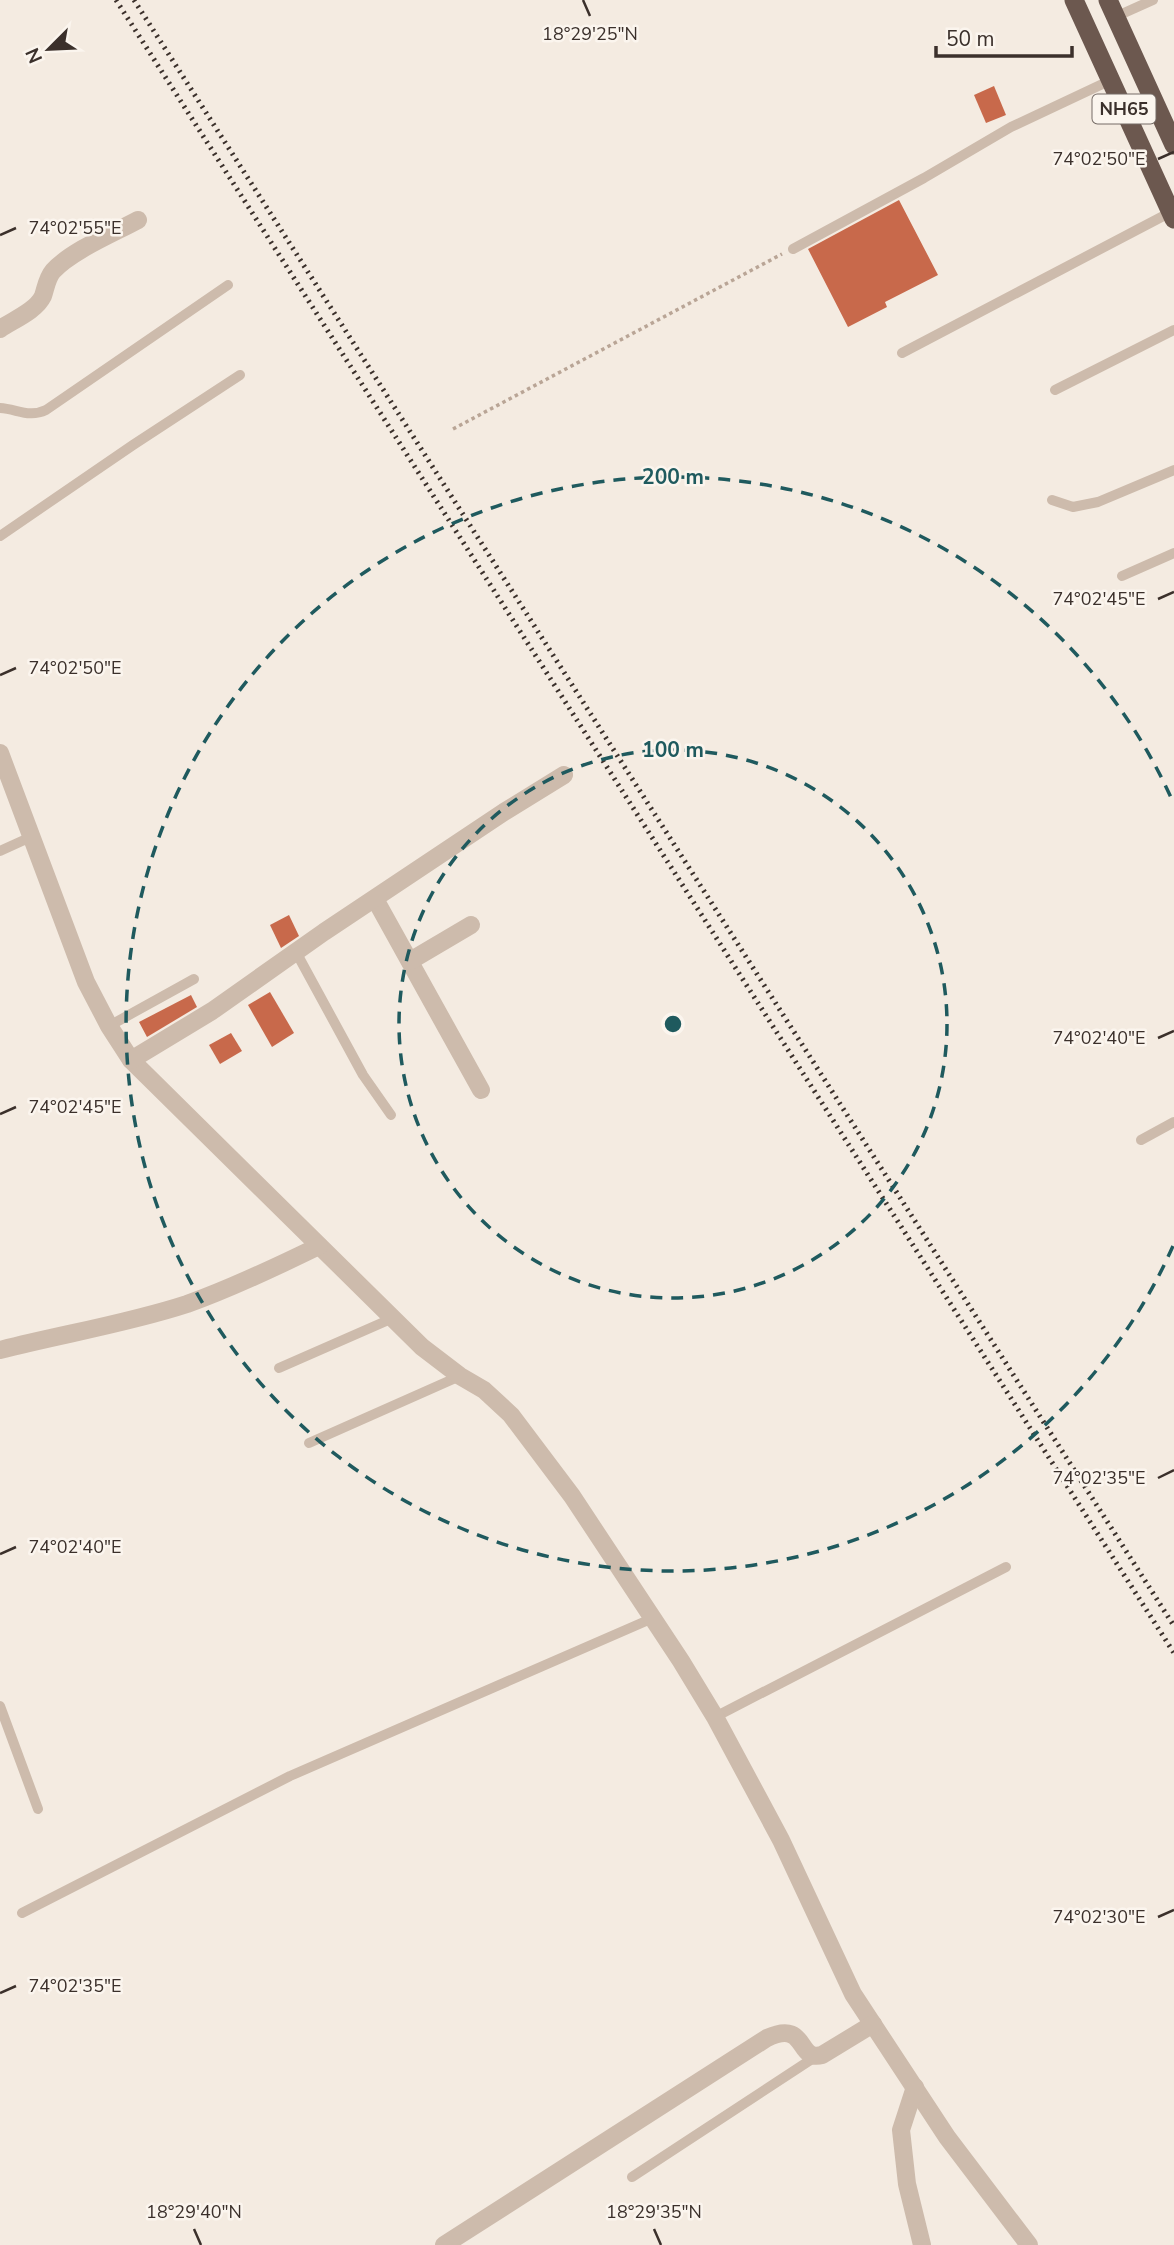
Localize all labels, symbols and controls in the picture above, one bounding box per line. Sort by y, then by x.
north arrow [14,14,84,84]
scale bar [936,14,1072,58]
text: 18°29'25"N [542,22,638,46]
text: 50 m [946,25,995,53]
text: N [20,44,49,67]
road number: NH65 [1092,94,1156,124]
text: 74°02'50"E [1053,147,1146,171]
text: 74°02'55"E [29,216,122,240]
text: 200 m [642,463,704,491]
text: 74°02'45"E [1053,587,1146,611]
text: 74°02'50"E [29,656,122,680]
text: 100 m [642,736,704,764]
centre of rings [661,1012,685,1036]
text: 74°02'40"E [1053,1026,1146,1050]
text: 74°02'45"E [29,1095,122,1119]
text: 74°02'35"E [1053,1466,1146,1490]
text: 74°02'40"E [29,1535,122,1559]
text: 74°02'30"E [1053,1905,1146,1929]
text: 74°02'35"E [29,1974,122,1998]
text: 18°29'40"N [146,2200,242,2224]
text: 18°29'35"N [606,2200,702,2224]

